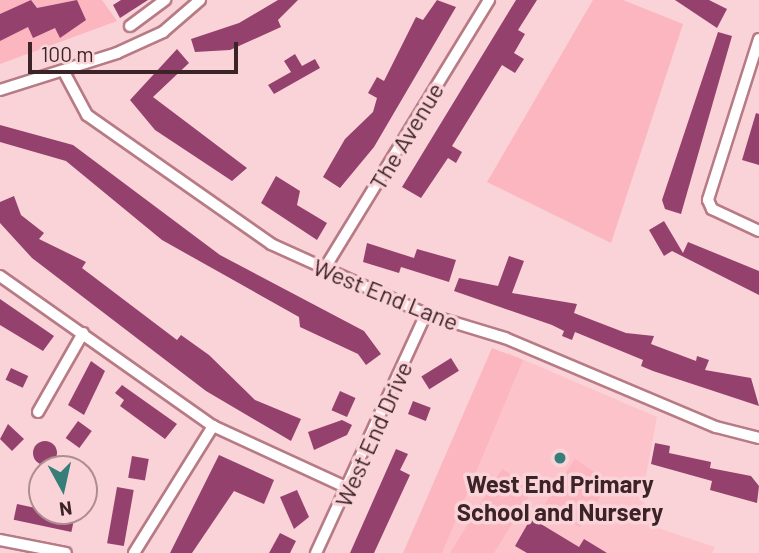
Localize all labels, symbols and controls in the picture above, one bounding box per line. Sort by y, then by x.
scale bar [32,28,242,72]
text: 100 m [41,41,94,66]
street label: The Avenue [363,77,449,195]
street label: West End Lane [309,252,463,336]
street label: West End Drive [328,357,418,511]
marker: West End Primary School and Nursery [552,450,568,466]
north arrow [28,455,98,525]
place label: West End Primary School and Nursery [457,470,663,526]
text: N [58,497,74,522]

